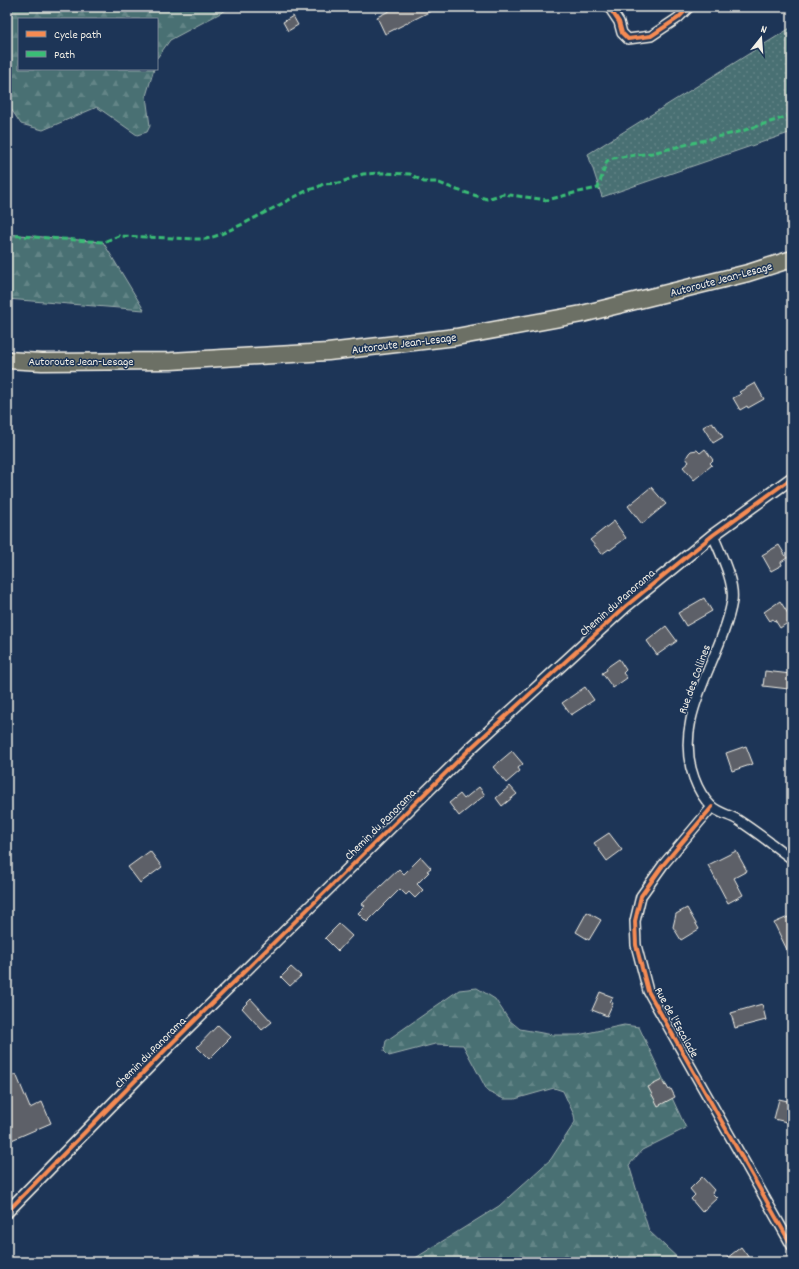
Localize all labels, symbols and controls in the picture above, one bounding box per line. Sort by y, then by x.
legend [18,18,158,70]
north arrow [741,18,781,58]
text: N [758,22,769,39]
text: Cycle path [54,27,102,44]
text: Path [54,47,75,64]
street label: Autoroute Jean-Lesage [668,259,774,302]
street label: Autoroute Jean-Lesage [351,330,457,359]
street label: Autoroute Jean-Lesage [28,354,134,371]
street label: Chemin du Panorama [577,565,660,641]
street label: Rue des Collines [675,642,716,717]
street label: Chemin du Panorama [341,785,421,865]
street label: Rue de l'Escalade [649,984,702,1061]
street label: Chemin du Panorama [111,1013,191,1093]

